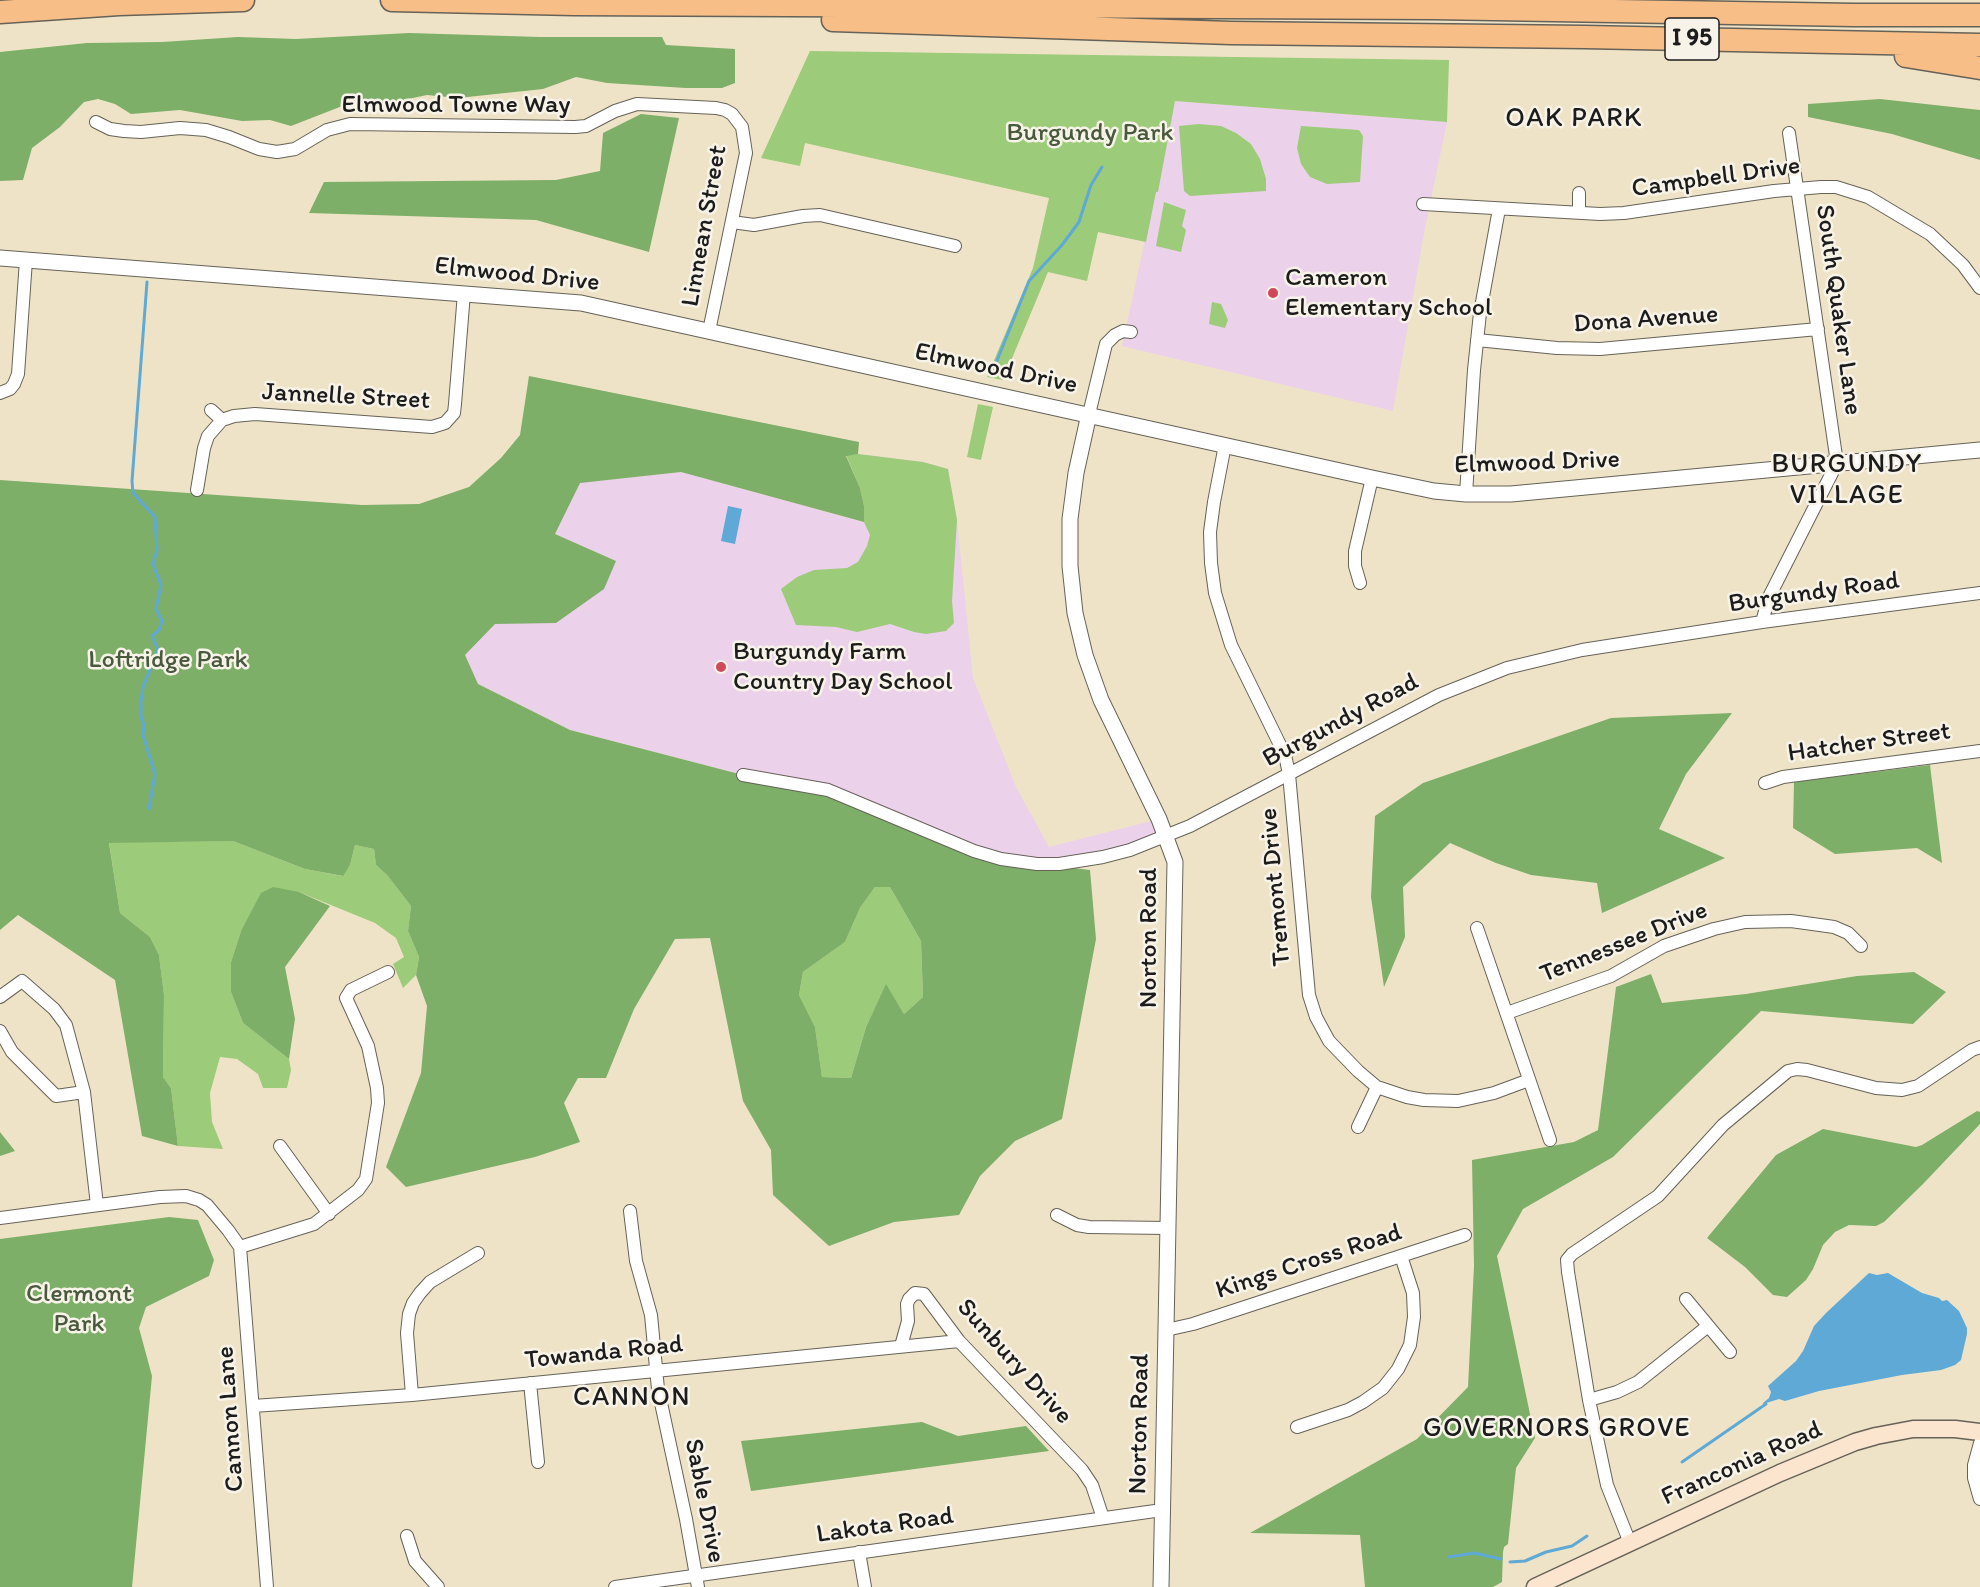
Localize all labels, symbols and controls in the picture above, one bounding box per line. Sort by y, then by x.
road number: I 95 [1665,18,1719,60]
street label: Elmwood Towne Way [342,89,570,121]
district label: OAK PARK [1505,103,1643,135]
park label: Burgundy Park [1006,117,1174,149]
street label: Linnean Street [675,143,735,309]
street label: Campbell Drive [1630,151,1802,205]
street label: South Quaker Lane [1808,203,1868,417]
street label: Elmwood Drive [433,251,601,299]
place label: Cameron Elementary School [1285,262,1492,324]
marker: Cameron Elementary School [1266,286,1280,300]
street label: Dona Avenue [1573,299,1719,341]
street label: Elmwood Drive [912,337,1080,401]
street label: Jannelle Street [261,377,431,417]
street label: Elmwood Drive [1454,445,1620,481]
district label: BURGUNDY VILLAGE [1771,449,1923,512]
street label: Burgundy Road [1727,566,1901,620]
place label: Burgundy Farm Country Day School [733,636,953,698]
park label: Loftridge Park [88,644,248,676]
marker: Burgundy Farm Country Day School [714,660,728,674]
street label: Burgundy Road [1258,667,1424,775]
street label: Hatcher Street [1786,716,1952,770]
street label: Tremont Drive [1254,807,1298,967]
street label: Norton Road [1133,868,1165,1008]
street label: Tennessee Drive [1536,895,1712,991]
street label: Kings Cross Road [1212,1217,1406,1307]
park label: Clermont Park [26,1278,132,1340]
street label: Sunbury Drive [949,1293,1079,1431]
street label: Towanda Road [523,1329,685,1377]
street label: Cannon Lane [210,1345,252,1493]
street label: Norton Road [1123,1353,1157,1495]
district label: CANNON [573,1382,691,1414]
district label: GOVERNORS GROVE [1422,1413,1692,1445]
street label: Franconia Road [1657,1415,1827,1513]
street label: Sable Drive [677,1436,731,1566]
street label: Lakota Road [814,1501,956,1551]

